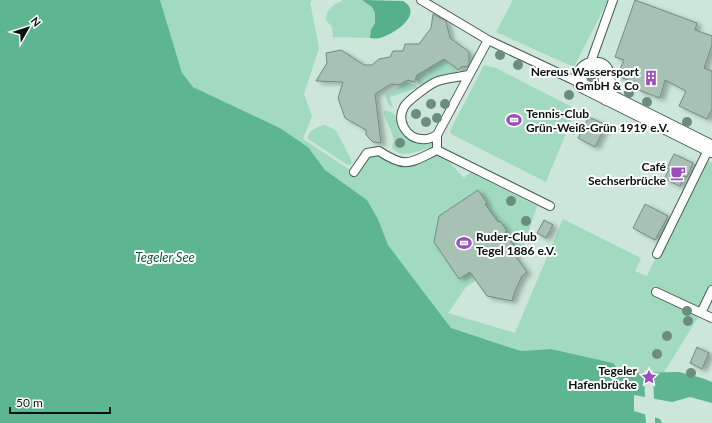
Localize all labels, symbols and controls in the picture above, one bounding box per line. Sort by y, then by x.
north arrow [8,8,48,48]
text: N [28,14,44,29]
place label: Nereus Wassersport GmbH & Co [531,64,640,93]
building icon: Nereus Wassersport GmbH & Co [642,69,660,87]
place label: Tennis-Club Grün-Weiß-Grün 1919 e.V. [526,106,669,135]
sports icon: Tennis-Club Grün-Weiß-Grün 1919 e.V. [505,111,523,129]
place label: Café Sechserbrücke [588,159,667,188]
cafe icon: Café Sechserbrücke [669,164,687,182]
place label: Ruder-Club Tegel 1886 e.V. [476,229,556,258]
sports icon: Ruder-Club Tegel 1886 e.V. [455,234,473,252]
water label: Tegeler See [135,249,195,265]
place label: Tegeler Hafenbrücke [568,363,638,392]
place icon: Tegeler Hafenbrücke [640,368,658,386]
scale bar [10,389,110,415]
text: 50 m [16,395,43,410]

